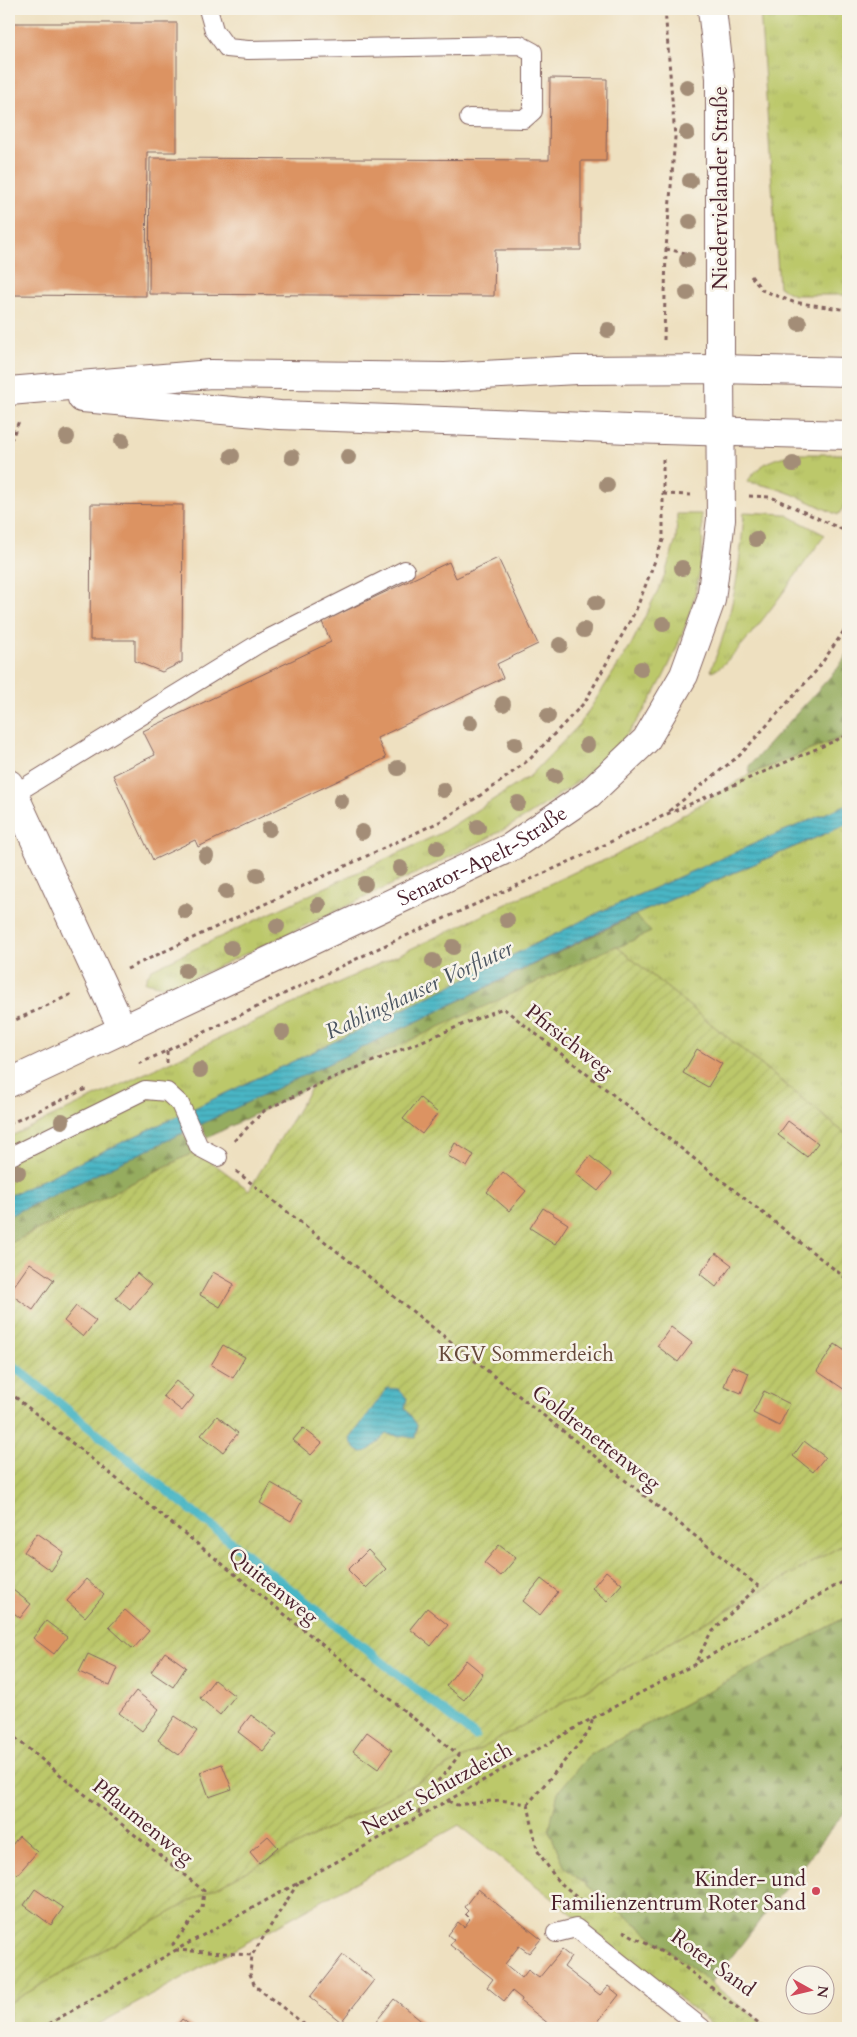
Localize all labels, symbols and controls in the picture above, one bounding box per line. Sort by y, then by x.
street label: Niedervielander Straße [706,86,735,290]
street label: Senator-Apelt-Straße [392,799,573,913]
water label: Rablinghauser Vorfluter [320,933,518,1047]
street label: Pfirsichweg [519,998,619,1085]
park label: KGV Sommerdeich [438,1340,614,1369]
street label: Goldrenettenweg [526,1379,667,1498]
street label: Quittenweg [222,1541,324,1632]
street label: Neuer Schutzdeich [356,1735,518,1843]
street label: Pflaumenweg [86,1772,200,1872]
place label: Kinder- und Familienzentrum Roter Sand [550,1865,806,1918]
marker: Kinder- und Familienzentrum Roter Sand [810,1885,822,1897]
street label: Roter Sand [665,1922,761,2004]
north arrow [784,1964,834,2014]
text: N [812,1984,833,1999]

